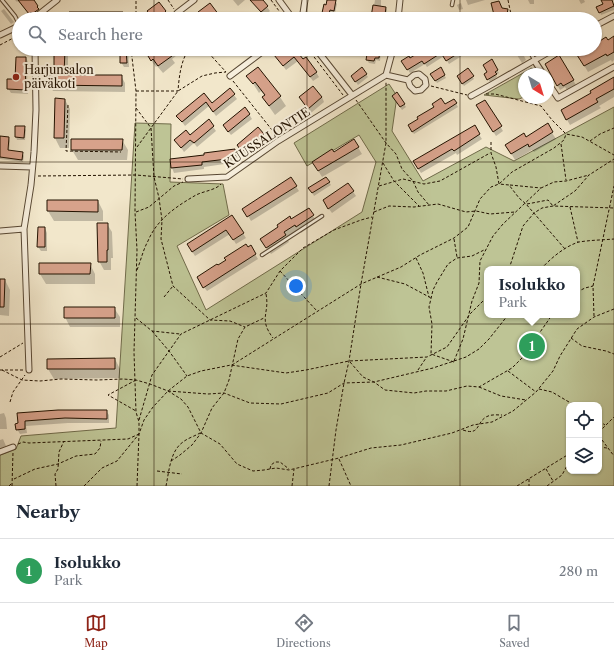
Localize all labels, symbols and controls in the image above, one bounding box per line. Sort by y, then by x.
search box [12,12,602,56]
icon: search [26,23,48,45]
text: Search here [58,25,143,44]
place label: Harjunsalon päiväkoti [24,62,94,91]
north arrow [518,68,554,104]
marker: Harjunsalon päiväkoti [11,72,21,82]
street label: KUUSSALONTIE [221,104,313,171]
popup [484,266,580,318]
text: Isolukko [499,275,565,294]
your location [286,276,306,296]
text: Park [499,294,527,310]
pin: 1 [519,331,545,361]
map controls [566,402,602,474]
button: locate [566,402,602,438]
button: layers [566,438,602,474]
text: Nearby [16,502,80,522]
text: Isolukko [54,553,121,572]
text: 1 [26,563,32,579]
text: 280 m [559,563,598,579]
text: Park [54,572,82,588]
tab: Map [84,612,108,650]
tab: Directions [276,612,331,650]
tab: Saved [499,612,530,650]

